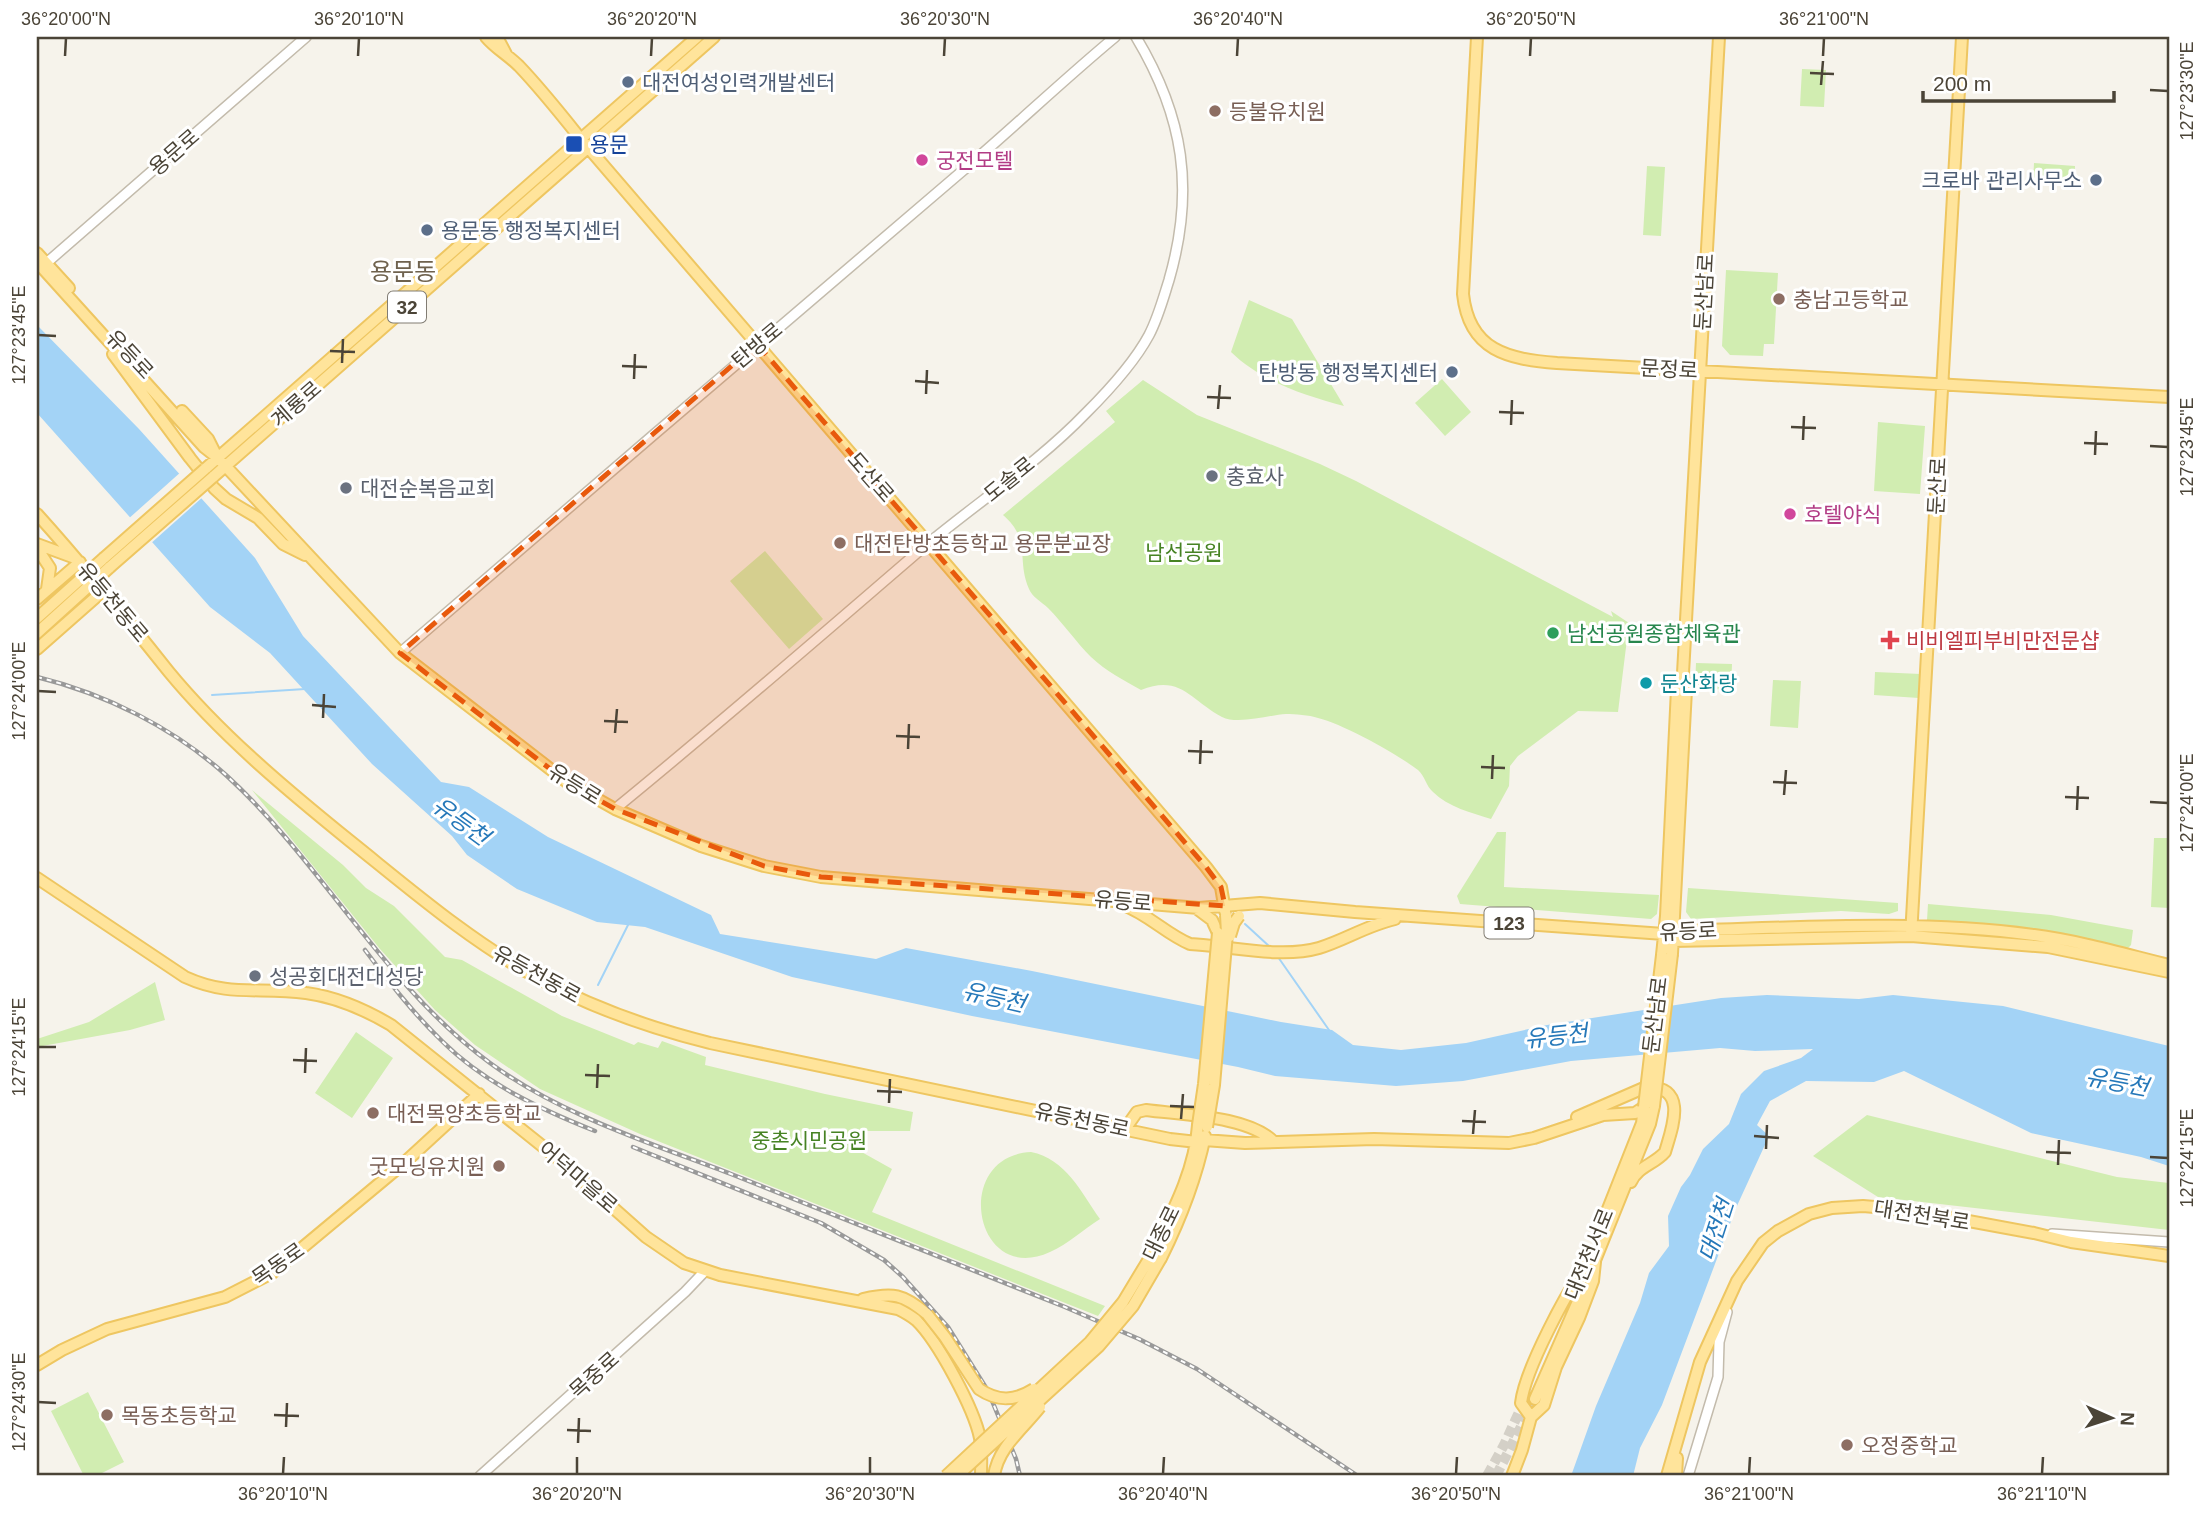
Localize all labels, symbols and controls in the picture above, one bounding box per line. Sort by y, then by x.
text: 36°20'00"N [21,9,111,29]
text: 36°20'10"N [314,9,404,29]
text: 36°20'20"N [607,9,697,29]
text: 36°20'30"N [900,9,990,29]
text: 36°20'40"N [1193,9,1283,29]
text: 36°20'50"N [1486,9,1576,29]
text: 36°21'00"N [1779,9,1869,29]
text: 127°23'30"E [2177,41,2197,141]
scale bar [1923,60,2113,104]
place label: 대전여성인력개발센터 [642,71,835,94]
text: 200 m [1933,72,1991,95]
marker: 대전여성인력개발센터 [620,74,636,90]
place label: 등불유치원 [1229,100,1326,123]
marker: 등불유치원 [1207,103,1223,119]
street label: 용문로 [145,124,203,180]
place label: 용문 [590,133,629,156]
marker: 용문 [564,134,584,154]
place label: 궁전모텔 [936,149,1013,172]
marker: 궁전모텔 [914,152,930,168]
place label: 크로바 관리사무소 [1922,169,2082,192]
marker: 크로바 관리사무소 [2088,172,2104,188]
place label: 용문동 행정복지센터 [441,219,621,242]
marker: 용문동 행정복지센터 [419,222,435,238]
street label: 둔산남로 [1690,253,1718,331]
district label: 용문동 [370,258,436,285]
text: 127°23'45"E [9,285,29,385]
place label: 충남고등학교 [1793,288,1909,311]
marker: 충남고등학교 [1771,291,1787,307]
road number: 32 [388,292,426,322]
street label: 탄방로 [727,318,787,372]
street label: 유등로 [102,325,158,383]
street label: 문정로 [1639,356,1699,382]
place label: 탄방동 행정복지센터 [1258,361,1438,384]
marker: 탄방동 행정복지센터 [1444,364,1460,380]
street label: 계룡로 [267,376,325,432]
text: 127°23'45"E [2177,397,2197,497]
street label: 도산로 [843,448,899,506]
street label: 도솔로 [979,452,1039,506]
street label: 둔산로 [1924,456,1950,516]
place label: 충효사 [1226,465,1284,488]
marker: 충효사 [1204,468,1220,484]
place label: 대전순복음교회 [360,477,495,500]
marker: 대전순복음교회 [338,480,354,496]
place label: 호텔야식 [1804,503,1881,526]
marker: 호텔야식 [1782,506,1798,522]
place label: 대전탄방초등학교 용문분교장 [854,532,1111,555]
marker: 대전탄방초등학교 용문분교장 [832,535,848,551]
park label: 남선공원 [1145,541,1223,564]
street label: 유등천동로 [73,558,153,646]
place label: 남선공원종합체육관 [1567,622,1741,645]
marker: 남선공원종합체육관 [1545,625,1561,641]
place label: 비비엘피부비만전문샵 [1906,629,2099,652]
marker: 비비엘피부비만전문샵 [1880,630,1900,650]
text: 127°24'00"E [9,641,29,741]
place label: 둔산화랑 [1660,672,1737,695]
marker: 둔산화랑 [1638,675,1654,691]
text: 127°24'00"E [2177,753,2197,853]
street label: 유등로 [544,759,606,809]
water label: 유등천 [428,792,497,852]
street label: 유등로 [1093,887,1153,915]
road number: 123 [1484,908,1534,939]
street label: 유등로 [1658,918,1718,944]
street label: 유등천동로 [489,941,585,1007]
place label: 성공회대전대성당 [269,965,424,988]
marker: 성공회대전대성당 [247,968,263,984]
street label: 둔산남로 [1639,975,1671,1055]
water label: 유등천 [960,977,1031,1017]
text: 127°24'15"E [9,997,29,1097]
water label: 유등천 [1523,1019,1592,1052]
water label: 유등천 [2083,1063,2153,1101]
street label: 유등천동로 [1032,1099,1132,1141]
place label: 대전목양초등학교 [387,1102,542,1125]
marker: 대전목양초등학교 [365,1105,381,1121]
text: 127°24'15"E [2177,1108,2197,1208]
park label: 중촌시민공원 [751,1129,867,1152]
street label: 어덕마을로 [534,1137,622,1217]
place label: 굿모닝유치원 [369,1155,485,1178]
marker: 굿모닝유치원 [491,1158,507,1174]
water label: 대전천 [1694,1193,1739,1264]
street label: 대전천북로 [1872,1196,1972,1234]
street label: 대종로 [1138,1202,1184,1264]
street label: 대전천서로 [1560,1205,1618,1303]
street label: 목동로 [248,1238,308,1290]
street label: 목중로 [565,1347,623,1403]
text: 127°24'30"E [9,1352,29,1452]
north arrow [2076,1384,2146,1454]
place label: 목동초등학교 [121,1404,237,1427]
marker: 목동초등학교 [99,1407,115,1423]
text: N [2117,1411,2138,1426]
place label: 오정중학교 [1861,1434,1958,1457]
marker: 오정중학교 [1839,1437,1855,1453]
text: 36°20'10"N [238,1484,328,1504]
text: 36°20'20"N [532,1484,622,1504]
text: 36°20'30"N [825,1484,915,1504]
text: 36°20'40"N [1118,1484,1208,1504]
text: 36°20'50"N [1411,1484,1501,1504]
text: 36°21'00"N [1704,1484,1794,1504]
text: 36°21'10"N [1997,1484,2087,1504]

